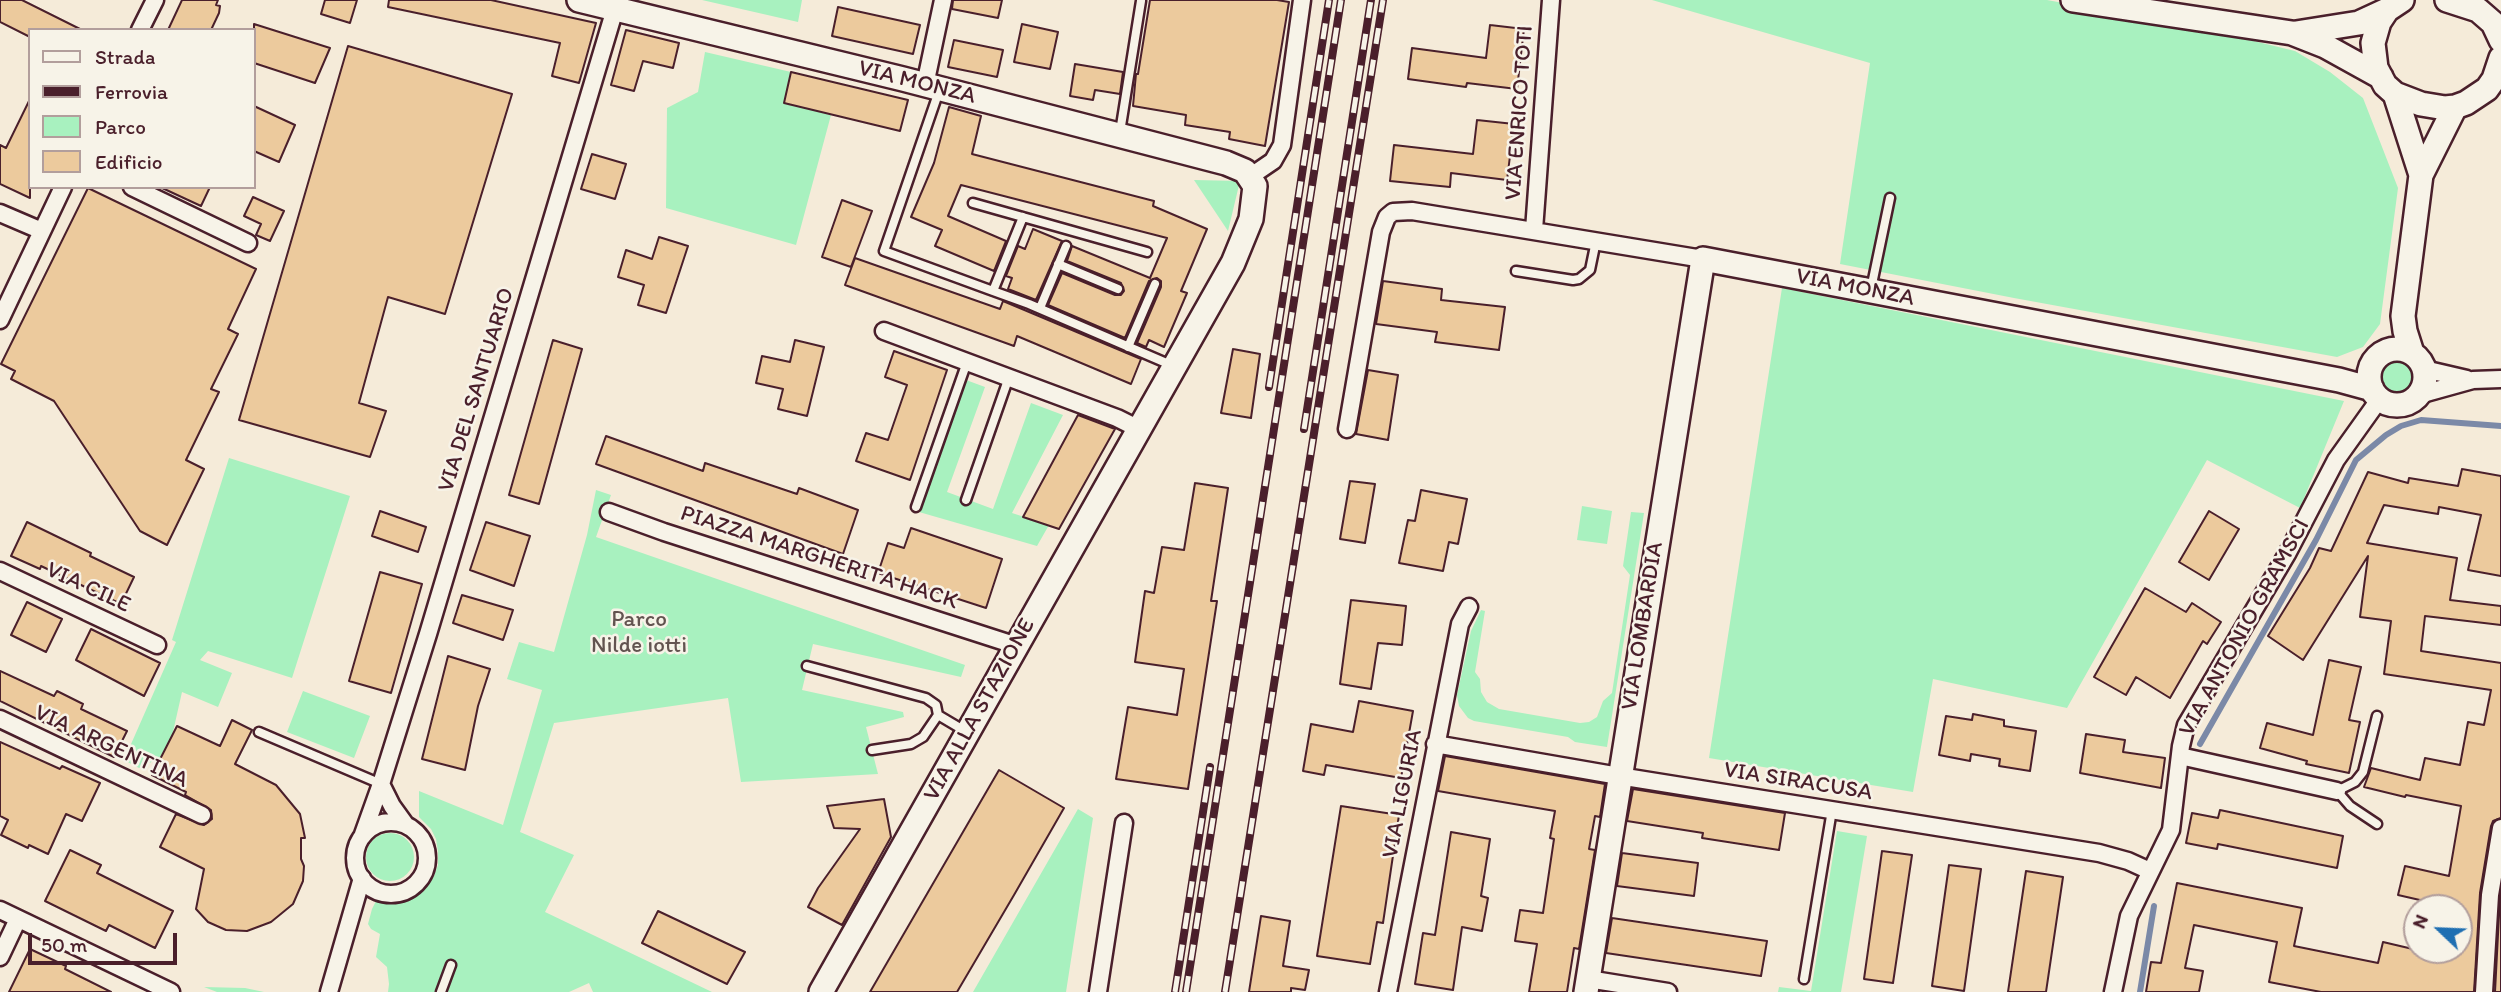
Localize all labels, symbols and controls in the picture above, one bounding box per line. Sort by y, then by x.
street label: VIA ENRICO TOTI [1500,25,1540,201]
legend [28,28,256,189]
text: Strada [95,44,155,69]
street label: VIA MONZA [855,55,979,111]
text: Ferrovia [95,79,168,104]
text: Parco [95,114,146,139]
text: Edificio [95,149,163,174]
street label: VIA MONZA [1793,263,1917,313]
street label: VIA DEL SANTUARIO [433,285,521,495]
street label: PIAZZA MARGHERITA HACK [677,500,961,616]
street label: VIA ANTONIO GRAMSCI [2174,515,2316,741]
street label: VIA LOMBARDIA [1616,540,1670,712]
street label: VIA CILE [41,556,135,620]
park label: Parco Nilde iotti [591,606,687,660]
street label: VIA ALLA STAZIONE [918,614,1042,806]
street label: VIA ARGENTINA [30,699,192,795]
street label: VIA LIGURIA [1377,727,1429,861]
street label: VIA SIRACUSA [1722,757,1874,807]
north arrow [2403,894,2473,964]
text: N [2407,911,2433,932]
scale bar [32,918,180,962]
text: 50 m [41,932,87,957]

